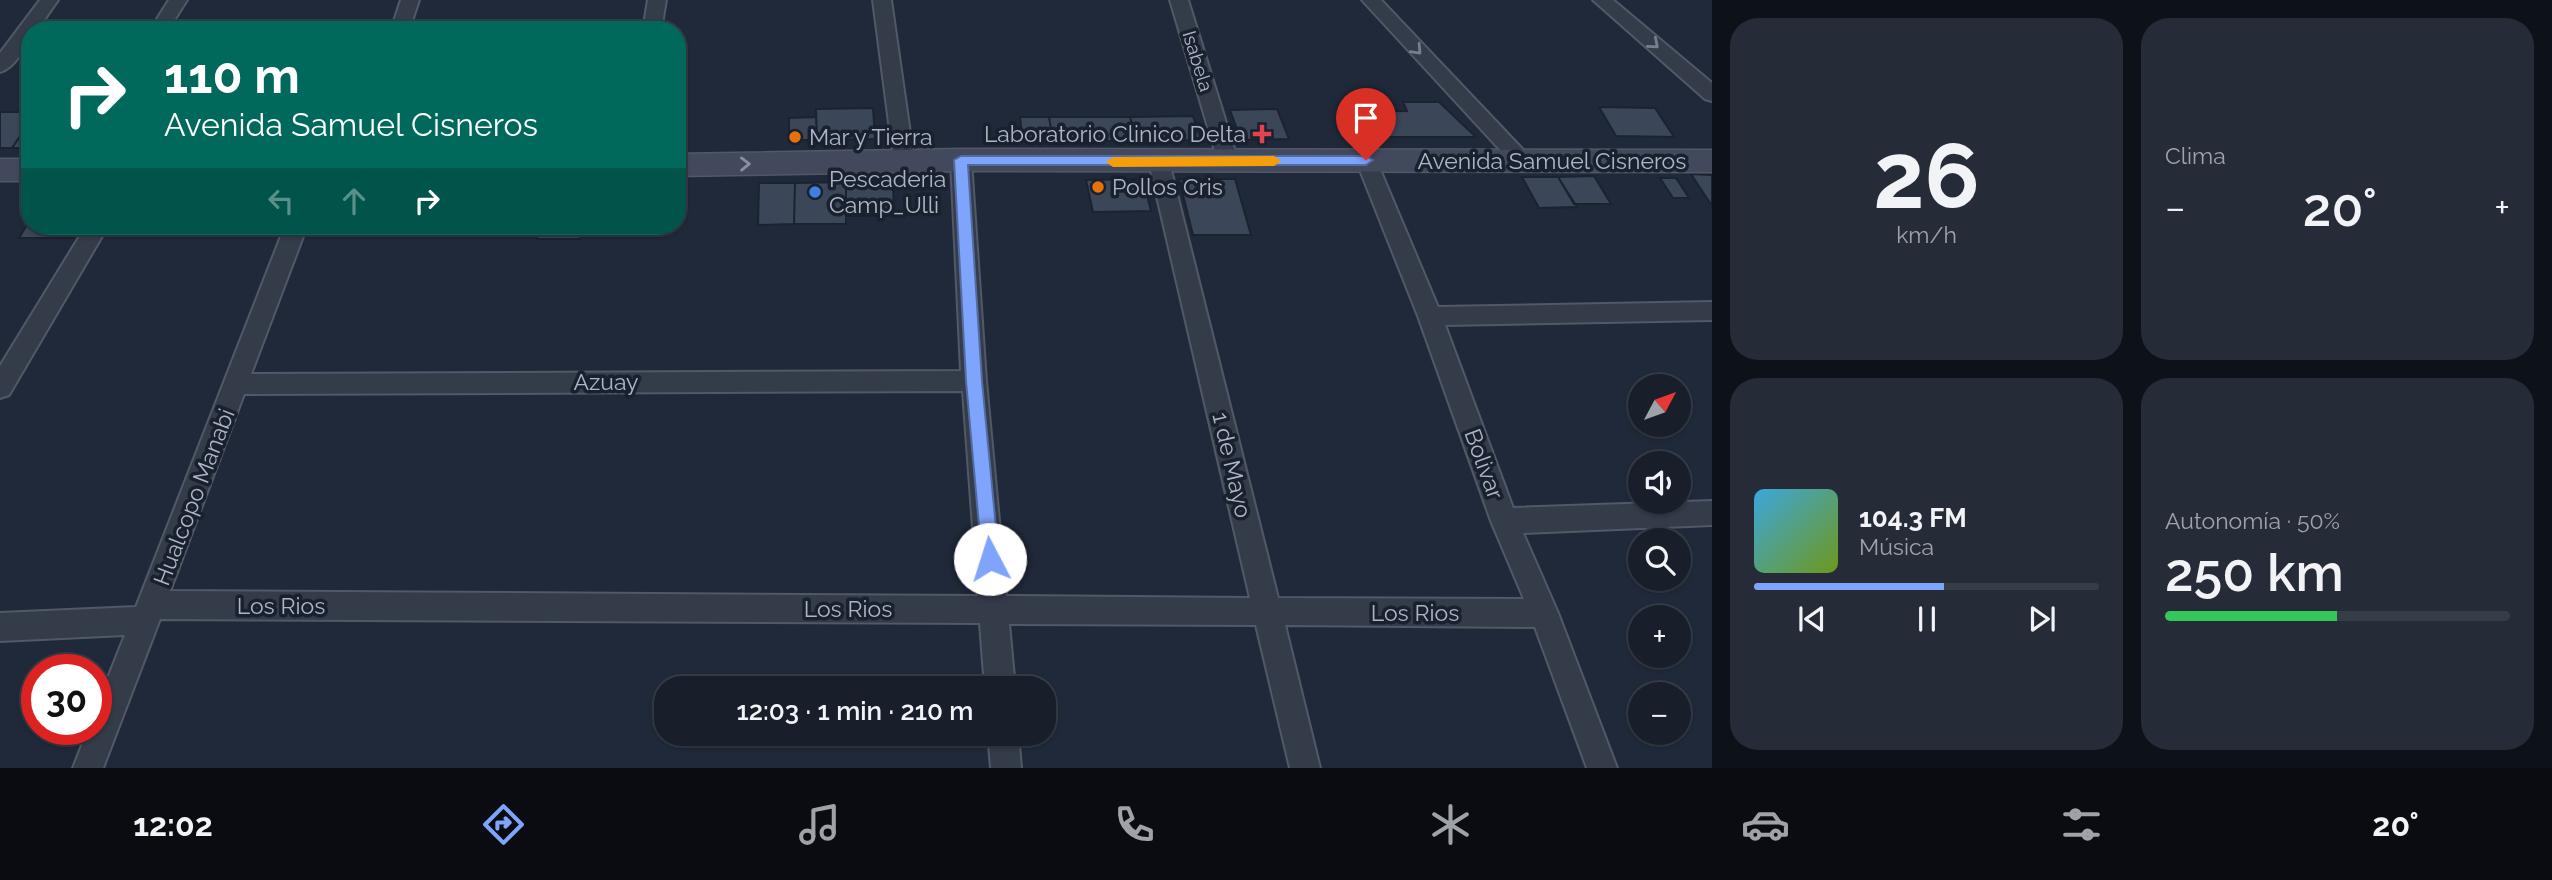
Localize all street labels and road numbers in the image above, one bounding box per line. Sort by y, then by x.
street label: Isabela [1178,28,1218,94]
street label: Avenida Samuel Cisneros [1418,147,1686,174]
street label: Azuay [573,368,639,395]
street label: Hualcopo Manabi [147,405,240,589]
street label: 1 de Mayo [1207,410,1258,520]
street label: Bolivar [1459,425,1510,503]
street label: Los Rios [237,592,325,619]
street label: Los Rios [804,595,892,622]
street label: Los Rios [1371,599,1459,626]

